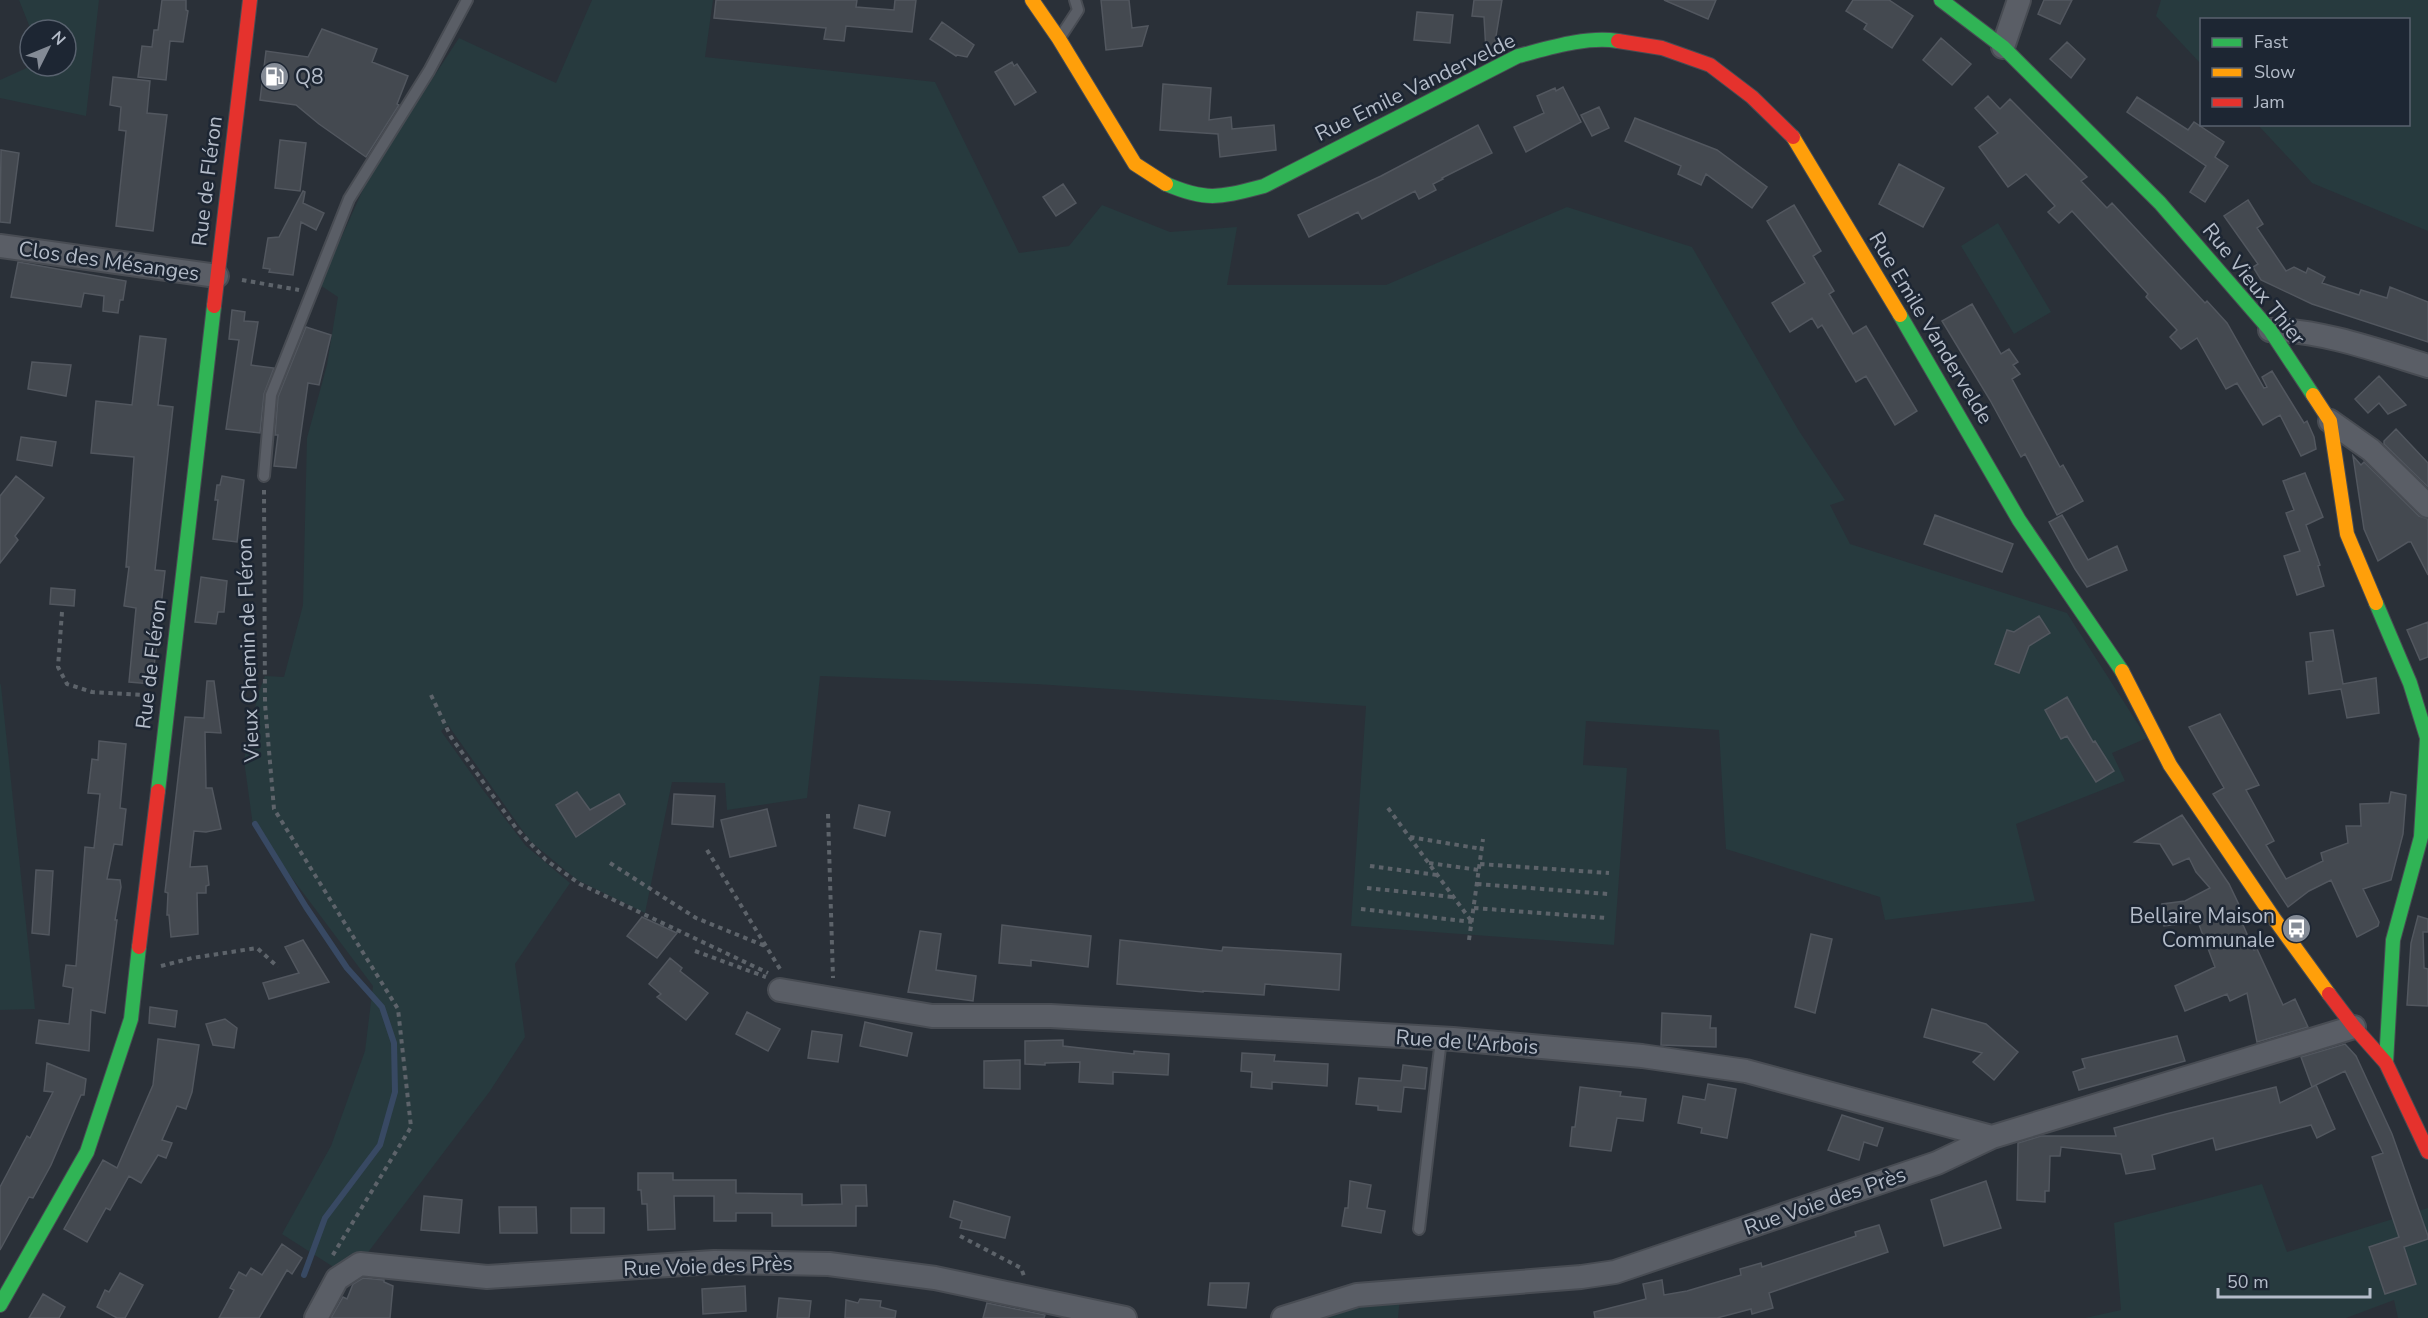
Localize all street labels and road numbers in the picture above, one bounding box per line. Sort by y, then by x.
street label: Rue Emile Vandervelde [1310,26,1520,148]
street label: Rue de Fléron [185,114,229,248]
street label: Rue Vieux Thier [2196,217,2312,351]
street label: Rue Emile Vandervelde [1862,227,2000,429]
street label: Clos des Mésanges [17,234,201,288]
street label: Vieux Chemin de Fléron [230,537,266,764]
street label: Rue de Fléron [129,597,173,731]
street label: Rue de l'Arbois [1395,1023,1539,1061]
street label: Rue Voie des Près [1740,1160,1910,1242]
street label: Rue Voie des Près [623,1249,793,1283]

